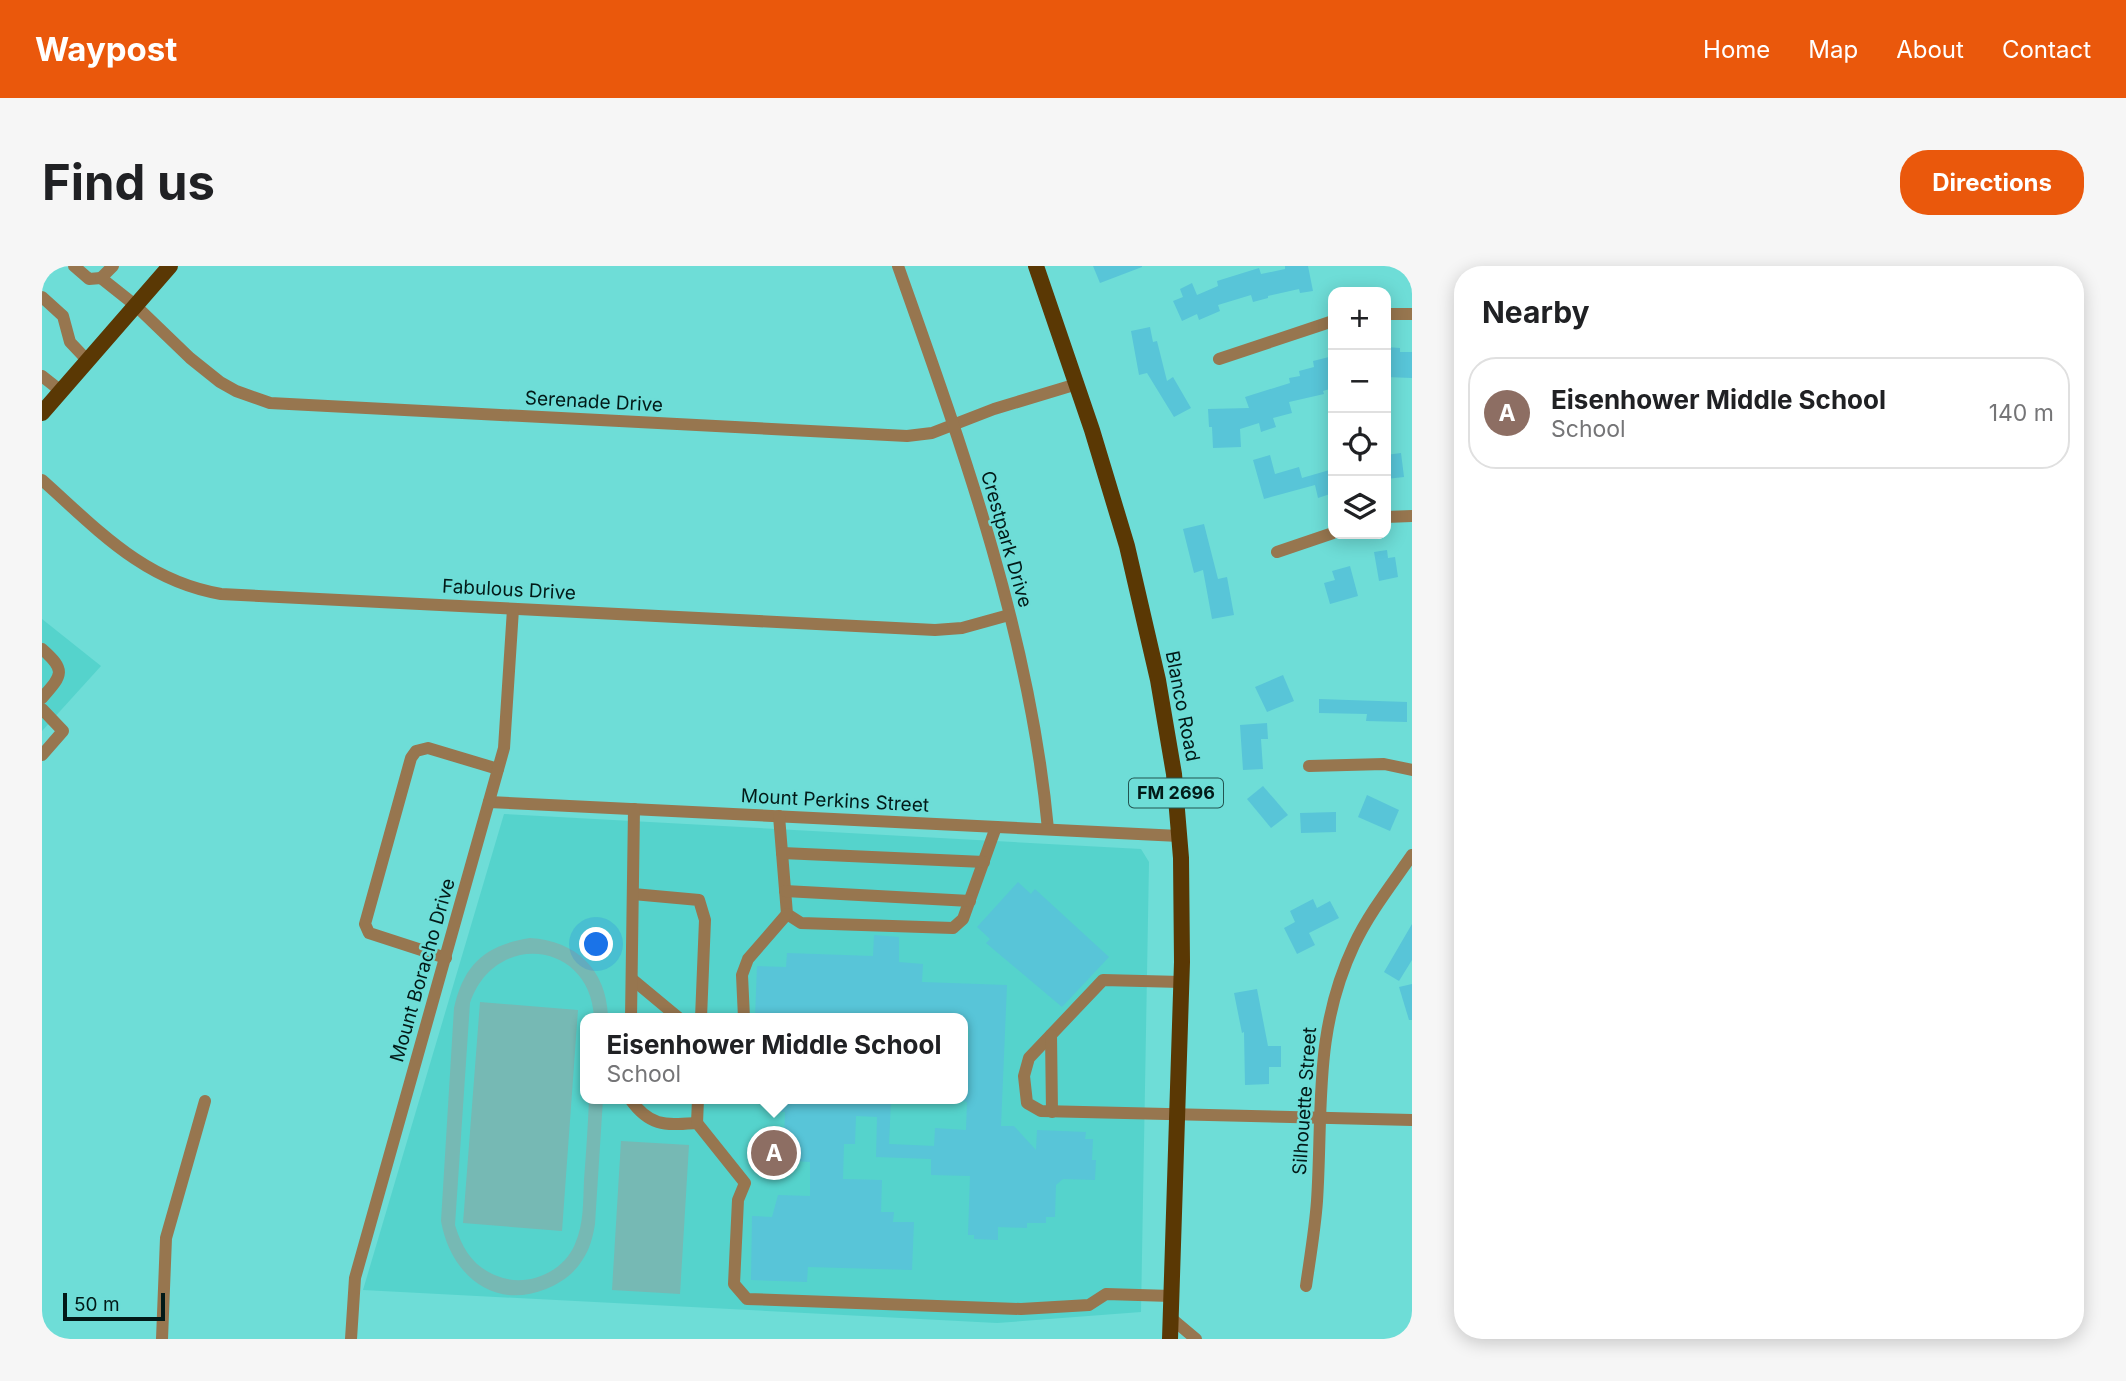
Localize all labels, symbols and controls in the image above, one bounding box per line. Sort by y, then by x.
text: Waypost [35,29,177,69]
text: Home [1703,35,1770,64]
text: Map [1808,35,1858,64]
text: About [1896,35,1964,64]
text: Contact [2002,35,2091,64]
button: Directions [1900,150,2084,215]
text: Find us [42,153,215,212]
map controls [1328,287,1391,539]
button: + [1328,287,1391,350]
text: Nearby [1482,294,1590,330]
button: − [1328,350,1391,413]
text: Eisenhower Middle School [1551,384,1886,415]
street label: Serenade Drive [524,386,664,417]
text: A [1498,399,1516,427]
text: 140 m [1989,399,2054,427]
button: locate [1328,413,1391,476]
text: School [1551,415,1626,443]
street label: Crestpark Drive [976,468,1037,610]
button: layers [1328,476,1391,539]
street label: Fabulous Drive [441,575,577,604]
street label: Blanco Road [1161,649,1205,763]
road number: FM 2696 [1129,778,1223,808]
street label: Mount Perkins Street [740,784,930,817]
street label: Mount Boracho Drive [385,876,460,1065]
your location [579,927,613,961]
popup [580,1013,968,1104]
street label: Silhouette Street [1288,1026,1321,1176]
text: Eisenhower Middle School [606,1029,942,1060]
text: School [606,1060,681,1088]
pin: A [751,1127,797,1179]
scale bar [63,1290,164,1322]
text: 50 m [74,1293,120,1316]

